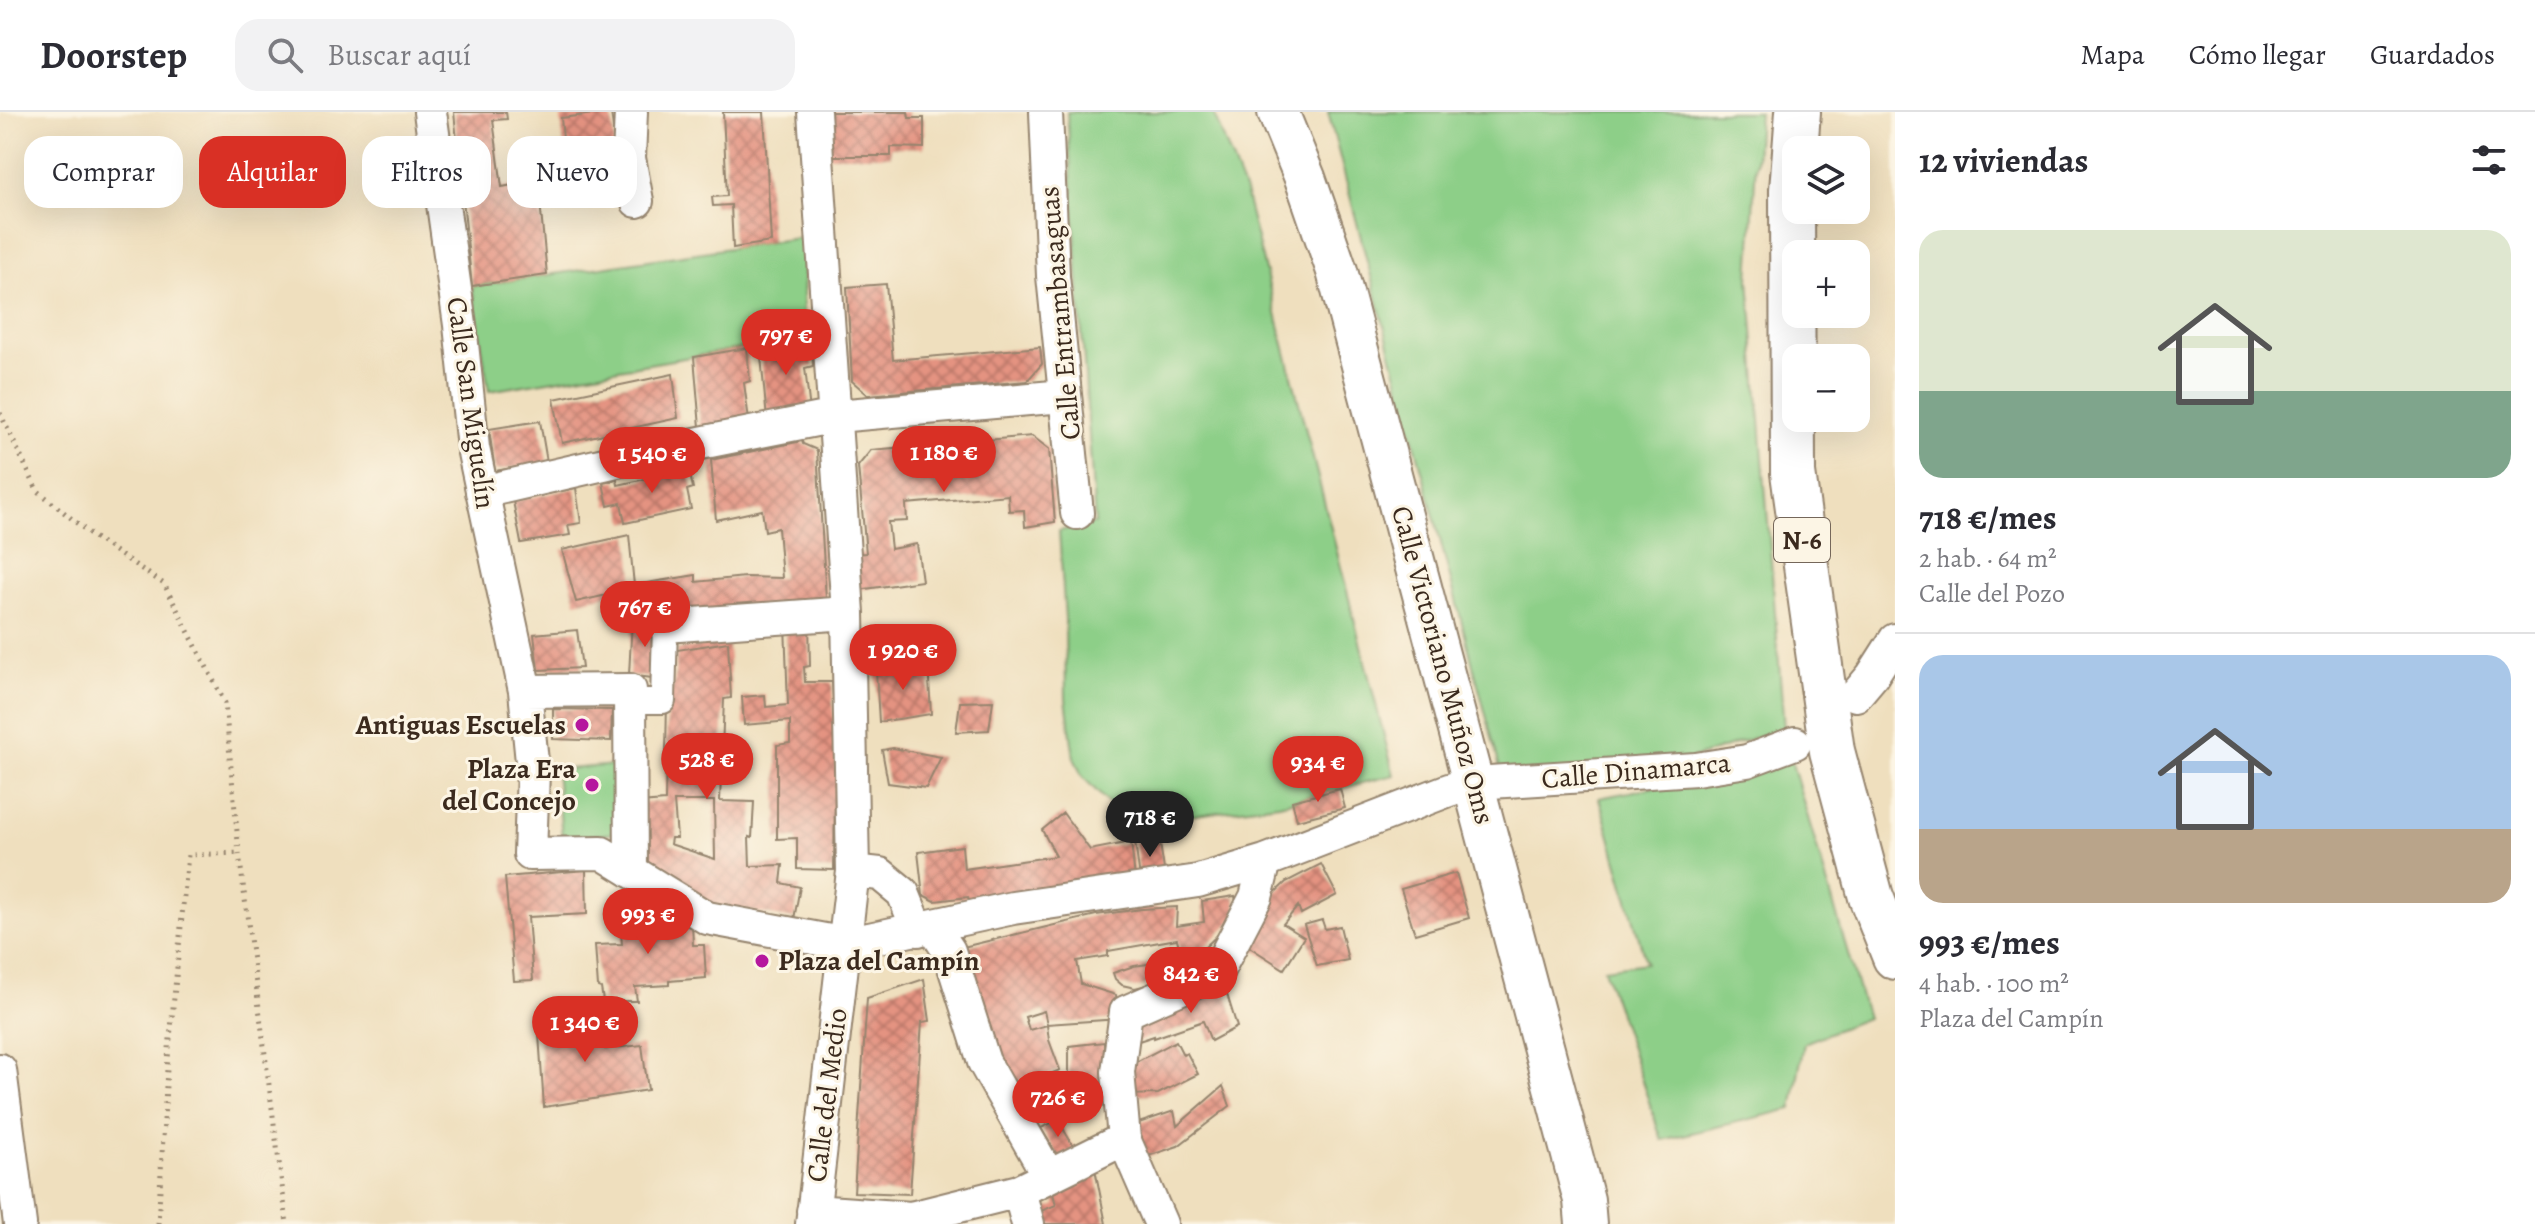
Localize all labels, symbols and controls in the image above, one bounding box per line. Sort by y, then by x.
search box [235,19,795,91]
text: Doorstep [40,29,187,81]
icon: search [263,33,307,77]
text: Buscar aquí [327,35,471,75]
text: Mapa [2081,36,2145,74]
text: Cómo llegar [2189,36,2326,74]
text: Guardados [2370,36,2495,74]
chip: Comprar [24,136,183,208]
chip: Alquilar [199,136,346,208]
chip: Filtros [362,136,491,208]
chip: Nuevo [507,136,637,208]
map controls [1782,136,1870,432]
button: layers [1782,136,1870,224]
text: 12 viviendas [1919,137,2088,184]
icon: filters [2467,138,2511,182]
street label: Calle Entrambasaguas [1030,185,1090,441]
button: + [1782,240,1870,328]
icon: home [2143,282,2287,426]
street label: Calle San Miguelín [437,295,505,511]
pin: 797 € [730,309,842,377]
text: 797 € [759,317,813,352]
button: − [1782,344,1870,432]
pin: 1 180 € [870,426,1018,494]
pin: 1 540 € [578,427,726,495]
text: 1 180 € [910,434,978,469]
text: 1 540 € [617,435,687,470]
text: 718 €/mes [1919,494,2057,541]
street label: Calle Victoriano Muñoz Oms [1382,502,1504,828]
road number: N-6 [1774,518,1830,562]
text: 2 hab. · 64 m² [1919,541,2057,576]
text: Calle del Pozo [1919,576,2065,611]
pin: 767 € [589,581,701,649]
text: 767 € [618,589,672,624]
pin: 1 920 € [829,624,977,692]
text: 1 920 € [868,632,938,667]
place label: Antiguas Escuelas [355,706,566,744]
icon: home [2143,707,2287,851]
marker: Antiguas Escuelas [573,716,591,734]
pin: 528 € [651,733,763,801]
pin: 934 € [1262,736,1374,804]
text: 528 € [679,741,735,776]
text: 934 € [1291,744,1345,779]
street label: Calle Dinamarca [1540,744,1732,798]
place label: Plaza Era del Concejo [442,750,576,820]
marker: Plaza Era del Concejo [583,776,601,794]
pin: 718 € [1094,791,1206,859]
text: 718 € [1124,799,1176,834]
pin: 993 € [592,888,704,956]
text: 993 € [621,896,675,931]
text: 993 €/mes [1919,919,2060,966]
place label: Plaza del Campín [778,942,980,980]
pin: 842 € [1135,947,1247,1015]
marker: Plaza del Campín [753,952,771,970]
text: 842 € [1163,955,1219,990]
text: 4 hab. · 100 m² [1919,966,2069,1001]
pin: 1 340 € [511,996,659,1064]
text: Plaza del Campín [1919,1001,2103,1036]
text: 1 340 € [550,1004,620,1039]
street label: Calle del Medio [797,1006,857,1184]
pin: 726 € [1002,1071,1114,1139]
text: 726 € [1030,1079,1086,1114]

